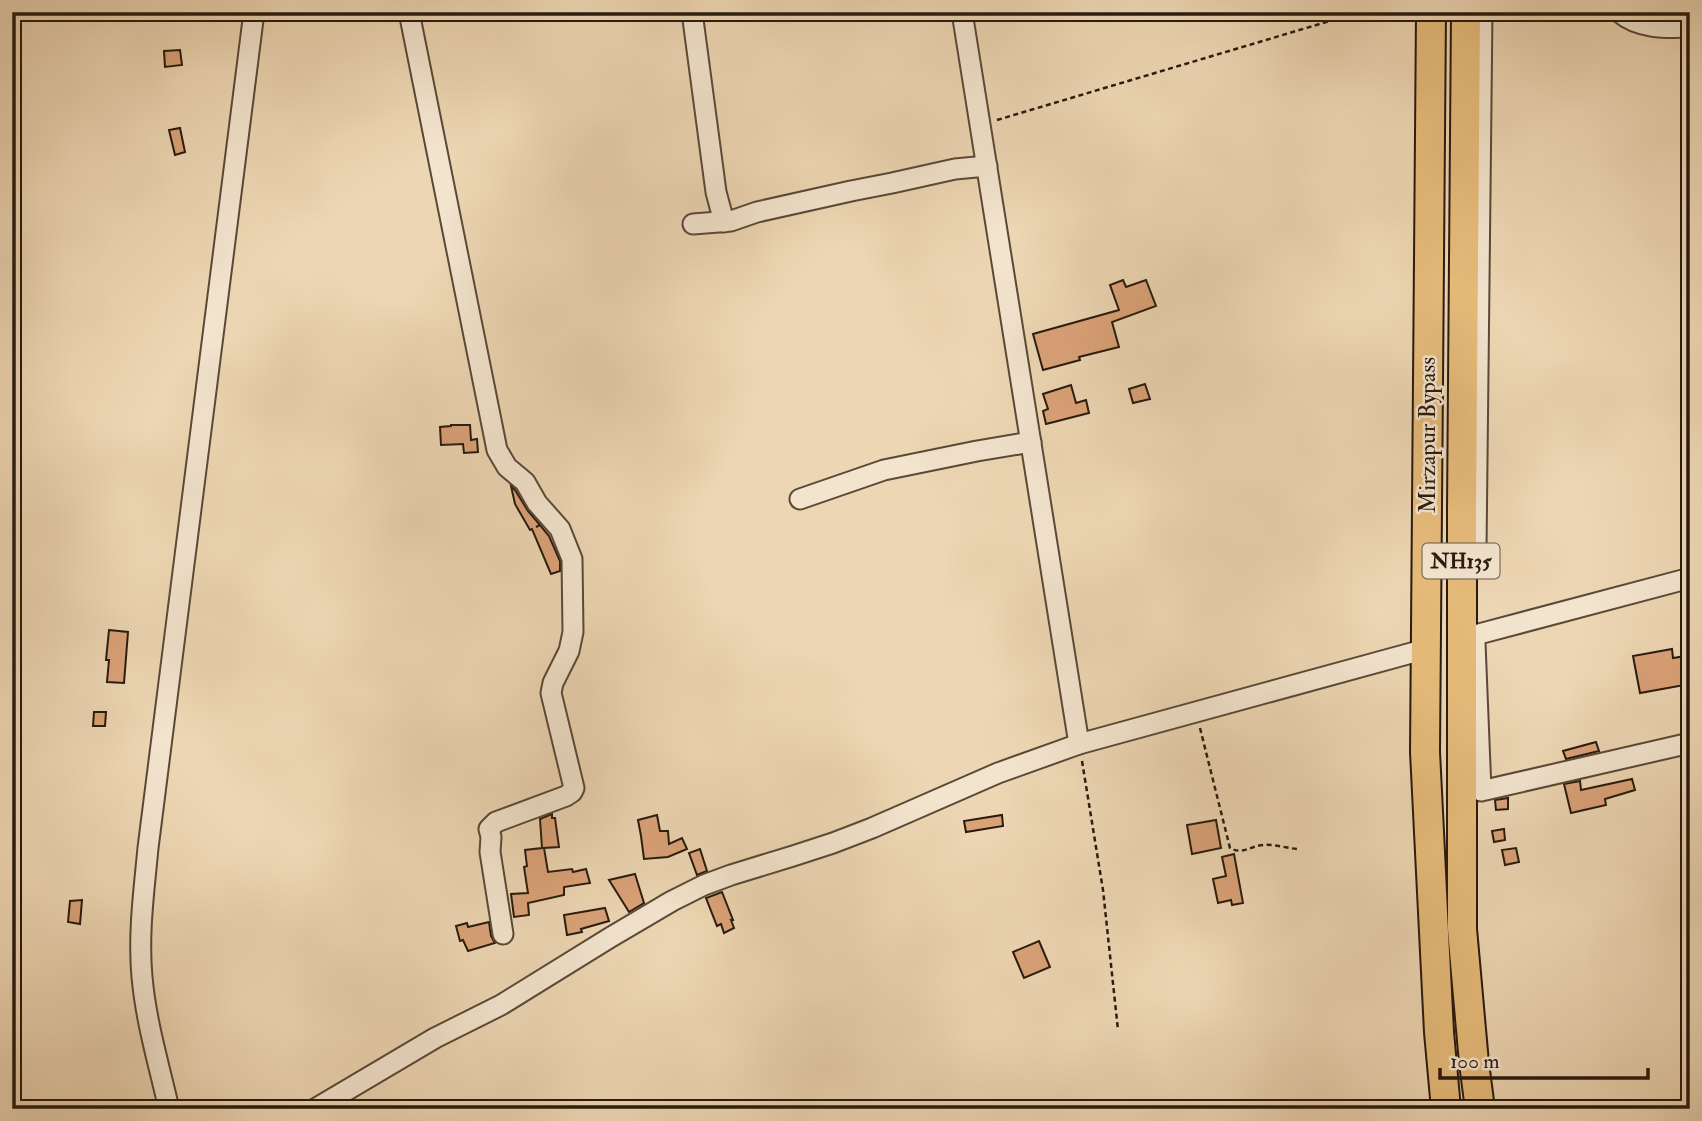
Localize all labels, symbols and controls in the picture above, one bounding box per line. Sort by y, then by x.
street label: Mirzapur Bypass [1413,357,1443,513]
road number: NH135 [1422,544,1500,578]
scale bar [1440,1037,1648,1081]
text: 100 m [1450,1048,1500,1075]

